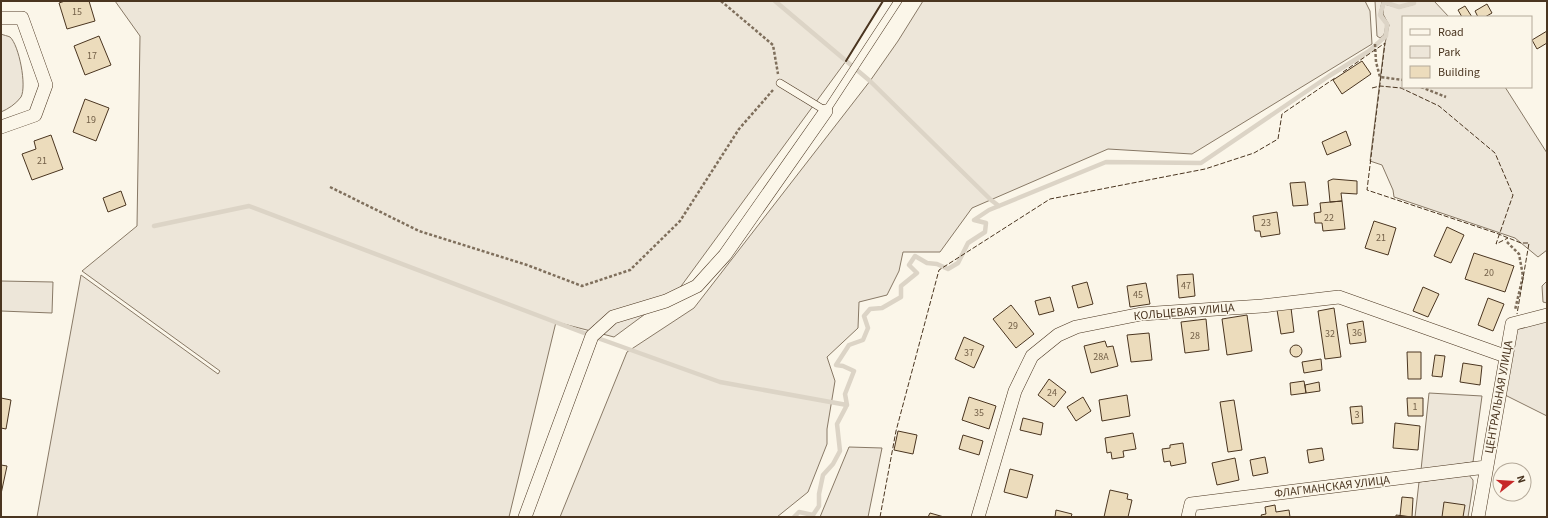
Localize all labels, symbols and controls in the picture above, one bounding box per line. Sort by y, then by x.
house number: 15 [72,5,82,19]
legend [1402,16,1532,88]
text: Road [1438,24,1464,41]
text: Park [1438,44,1460,61]
house number: 17 [87,49,97,63]
text: Building [1438,64,1480,81]
house number: 19 [86,113,96,127]
house number: 21 [37,154,47,168]
house number: 22 [1324,211,1334,225]
house number: 23 [1261,216,1271,230]
house number: 21 [1376,231,1386,245]
house number: 20 [1484,266,1494,280]
house number: 47 [1181,279,1191,293]
house number: 45 [1133,288,1143,302]
street label: КОЛЬЦЕВАЯ УЛИЦА [1133,299,1236,325]
house number: 29 [1008,319,1018,333]
house number: 36 [1352,326,1362,340]
house number: 32 [1325,327,1335,341]
house number: 28 [1190,329,1200,343]
street label: ЦЕНТРАЛЬНАЯ УЛИЦА [1481,339,1517,455]
house number: 37 [964,346,974,360]
house number: 28А [1093,350,1109,364]
house number: 24 [1047,386,1057,400]
house number: 1 [1413,400,1418,414]
house number: 35 [974,406,984,420]
house number: 3 [1355,408,1360,422]
north arrow [1492,462,1532,502]
street label: ФЛАГМАНСКАЯ УЛИЦА [1273,471,1391,503]
text: N [1513,474,1529,485]

